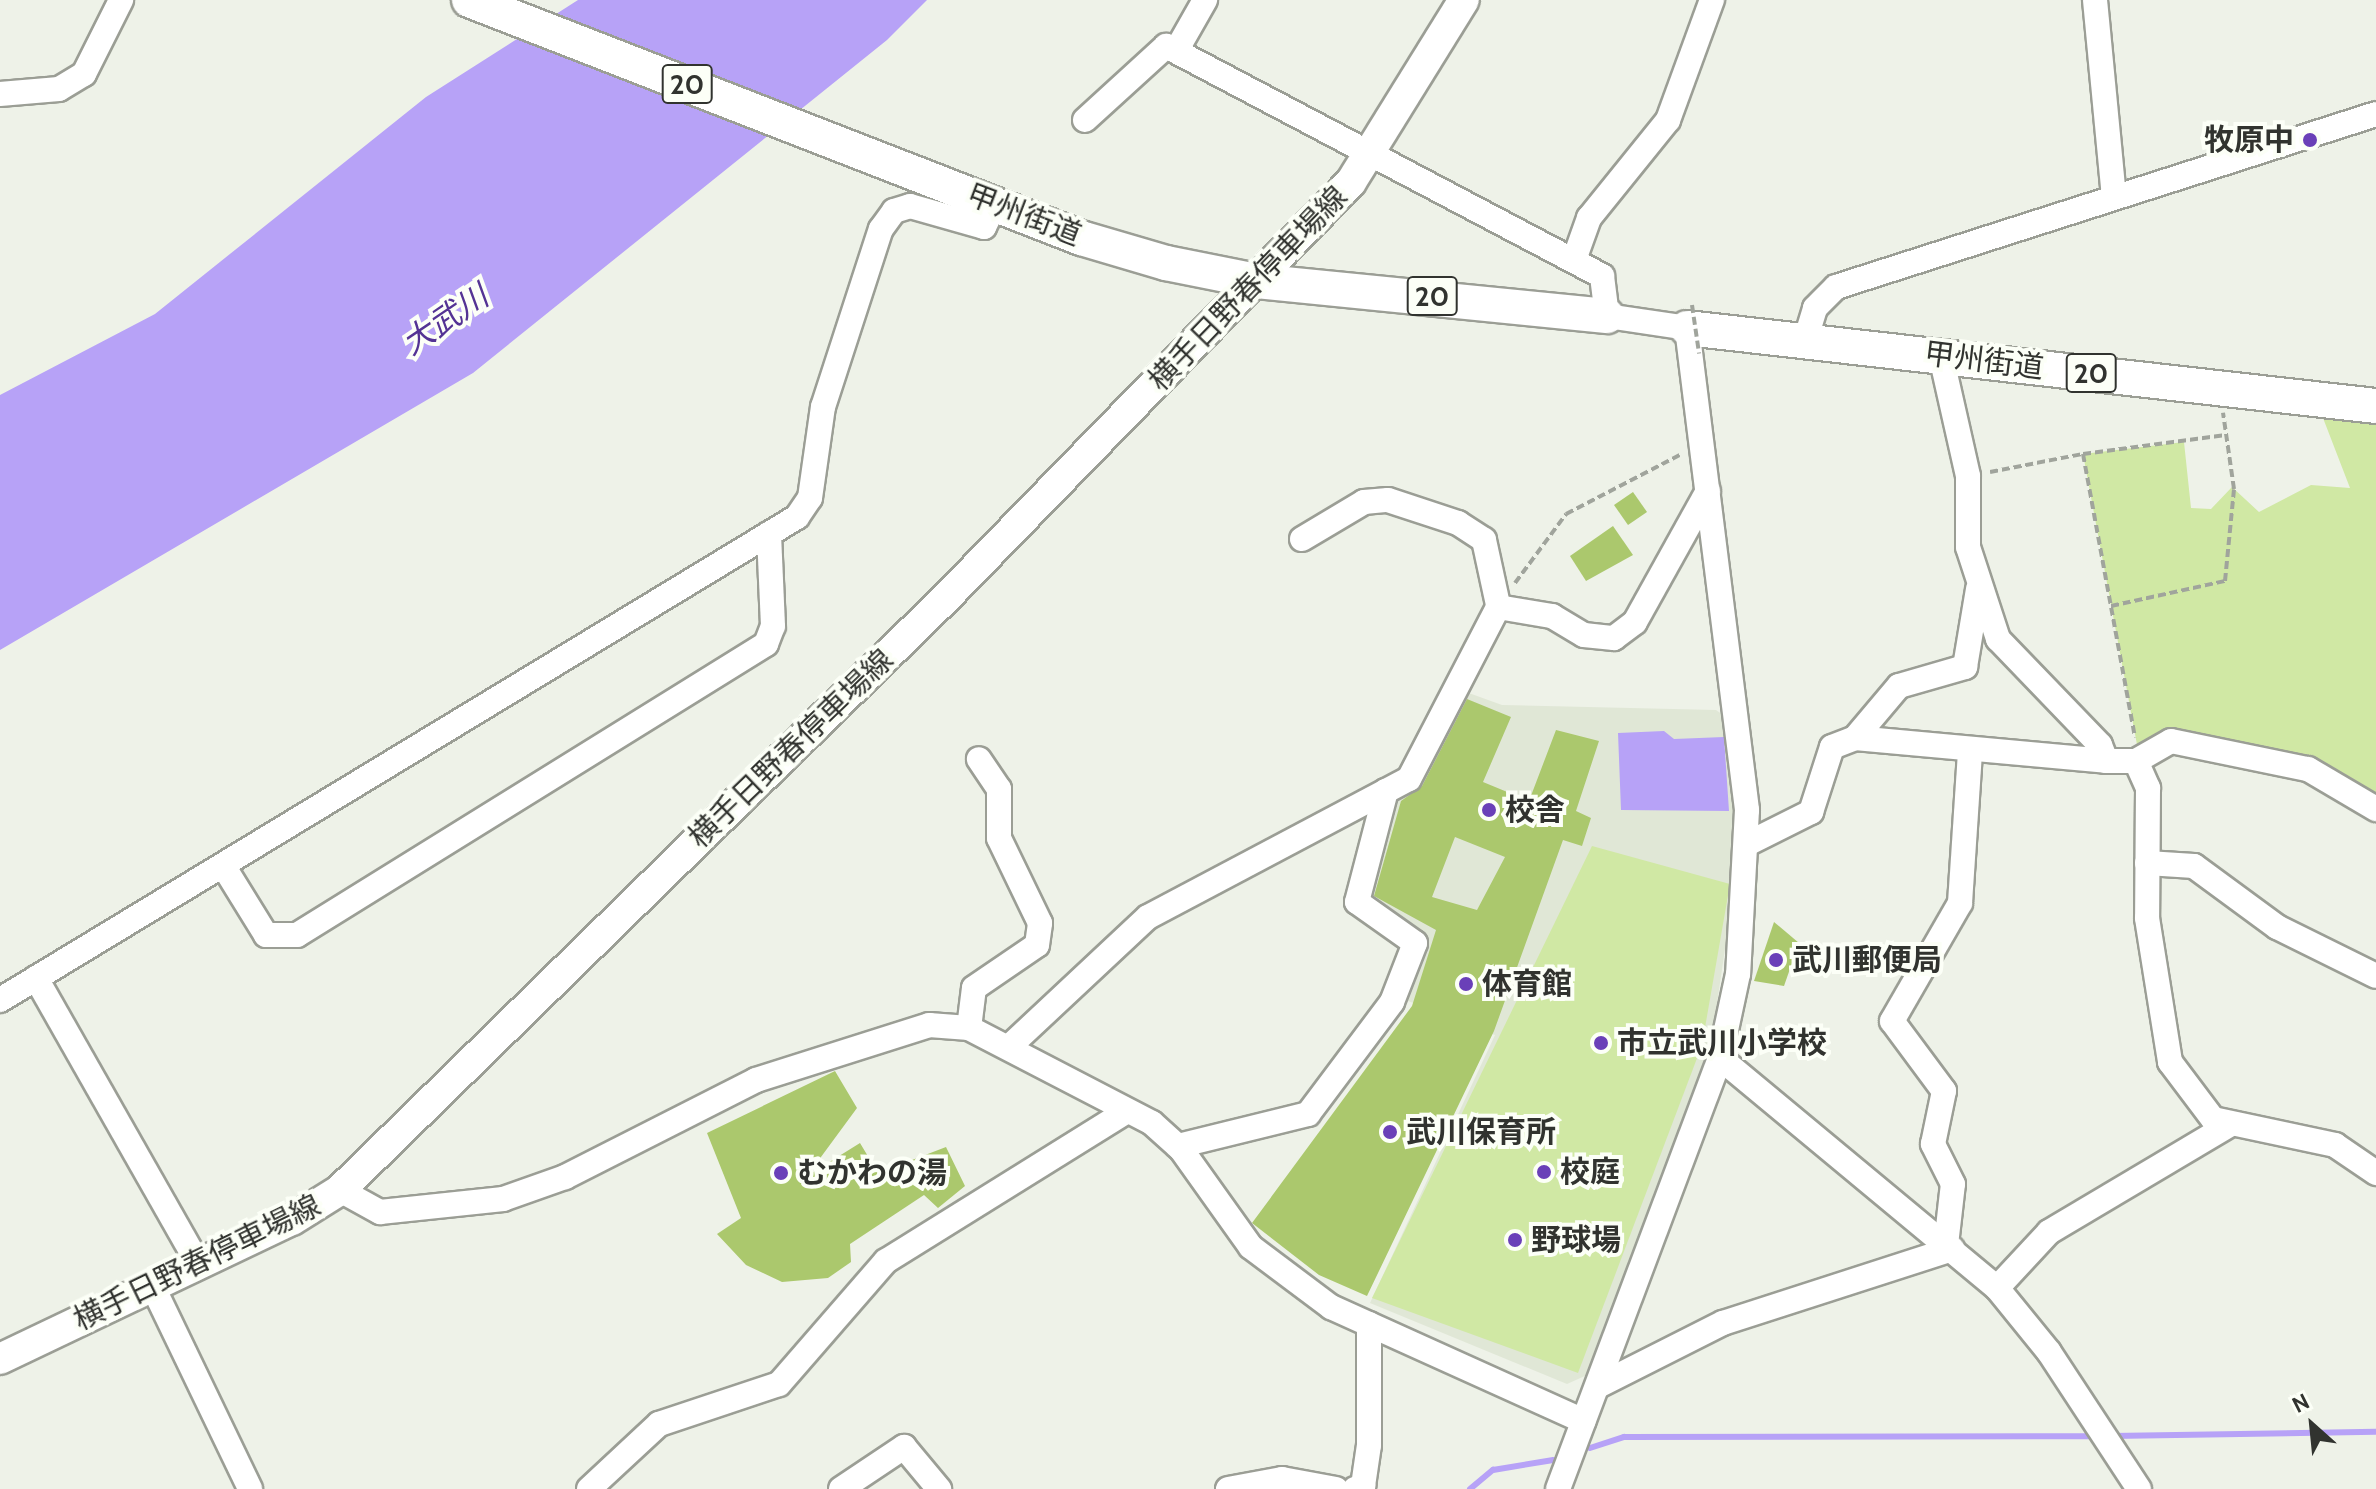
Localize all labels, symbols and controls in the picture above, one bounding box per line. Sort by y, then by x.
road number: 20 [661,60,713,108]
place label: 牧原中 [2204,122,2294,158]
marker: 牧原中 [2301,131,2319,149]
street label: 甲州街道 [962,177,1086,253]
street label: 横手日野春停車場線 [1141,179,1355,399]
road number: 20 [1406,272,1458,320]
water label: 大武川 [394,277,496,363]
street label: 甲州街道 [1922,336,2046,386]
road number: 20 [2065,349,2117,397]
street label: 横手日野春停車場線 [681,642,901,856]
place label: 校舎 [1505,792,1565,828]
marker: 校舎 [1480,801,1498,819]
place label: 武川郵便局 [1792,942,1942,978]
marker: 武川郵便局 [1767,951,1785,969]
place label: 体育館 [1482,966,1572,1002]
marker: 体育館 [1457,975,1475,993]
place label: 市立武川小学校 [1617,1025,1827,1061]
marker: 市立武川小学校 [1592,1034,1610,1052]
place label: 武川保育所 [1406,1114,1556,1150]
marker: 武川保育所 [1381,1123,1399,1141]
place label: 校庭 [1560,1154,1620,1190]
place label: むかわの湯 [797,1155,947,1191]
marker: 校庭 [1535,1163,1553,1181]
marker: むかわの湯 [772,1164,790,1182]
street label: 横手日野春停車場線 [68,1188,326,1338]
place label: 野球場 [1531,1222,1621,1258]
marker: 野球場 [1506,1231,1524,1249]
north arrow [2272,1385,2352,1465]
text: N [2288,1388,2314,1419]

